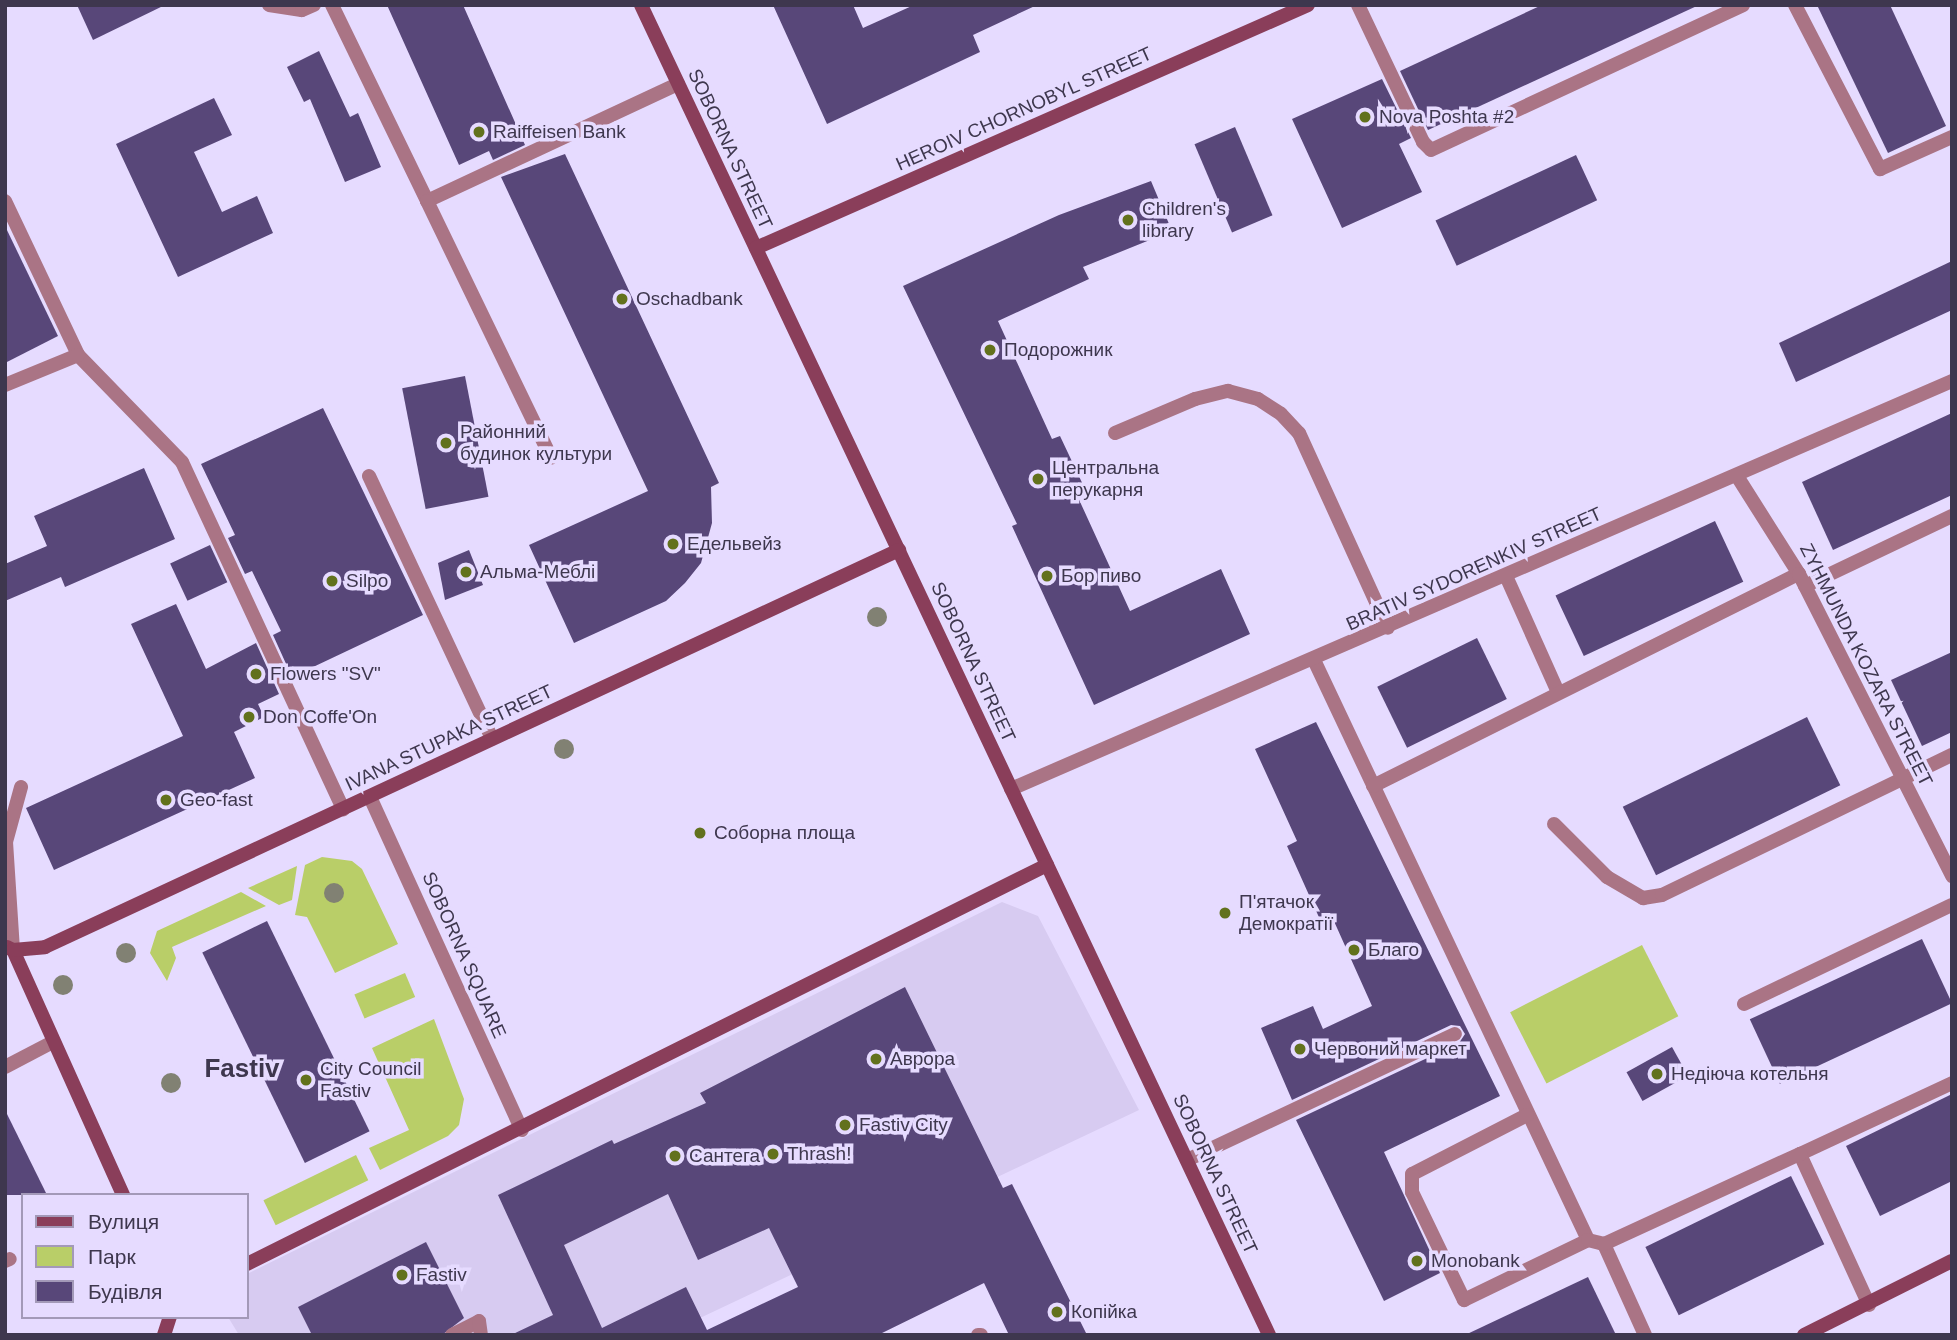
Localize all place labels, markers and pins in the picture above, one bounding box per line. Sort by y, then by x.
place label: Nova Poshta #2 [1379,106,1514,128]
marker: Nova Poshta #2 [1357,109,1373,125]
place label: Raiffeisen Bank [493,121,626,143]
marker: Raiffeisen Bank [471,124,487,140]
place label: Children's library [1142,198,1226,242]
marker: Children's library [1120,212,1136,228]
place label: Oschadbank [636,288,743,310]
marker: Oschadbank [614,291,630,307]
place label: Подорожник [1004,339,1113,361]
marker: Подорожник [982,342,998,358]
place label: Районний будинок культури [460,421,612,465]
marker: Районний будинок культури [438,435,454,451]
place label: Центральна перукарня [1052,457,1159,501]
marker: Центральна перукарня [1030,471,1046,487]
place label: Едельвейз [687,533,781,555]
marker: Едельвейз [665,536,681,552]
place label: Альма-Меблі [480,561,595,583]
marker: Альма-Меблі [458,564,474,580]
place label: Бор пиво [1061,565,1141,587]
marker: Бор пиво [1039,568,1055,584]
place label: Silpo [346,570,388,592]
marker: Silpo [324,573,340,589]
place label: Flowers "SV" [270,663,381,685]
marker: Flowers "SV" [248,666,264,682]
place label: Don Coffe'On [263,706,377,728]
marker: Don Coffe'On [241,709,257,725]
place label: Geo-fast [180,789,253,811]
marker: Geo-fast [158,792,174,808]
place label: Соборна площа [714,822,855,844]
marker: Соборна площа [692,825,708,841]
place label: П'ятачок Демократії [1239,891,1333,935]
marker: П'ятачок Демократії [1217,905,1233,921]
place label: Благо [1368,939,1419,961]
marker: Благо [1346,942,1362,958]
place label: Червоний маркет [1314,1038,1467,1060]
marker: Червоний маркет [1292,1041,1308,1057]
place label: Аврора [890,1048,955,1070]
marker: Аврора [868,1051,884,1067]
place label: City Council Fastiv [320,1058,421,1102]
place label: Недіюча котельня [1671,1063,1829,1085]
marker: Недіюча котельня [1649,1066,1665,1082]
marker: City Council Fastiv [298,1072,314,1088]
place label: Fastiv City [859,1114,948,1136]
marker: Fastiv City [837,1117,853,1133]
place label: Thrash! [787,1143,851,1165]
place label: Сантега [689,1145,760,1167]
marker: Thrash! [765,1146,781,1162]
marker: Сантега [667,1148,683,1164]
place label: Monobank [1431,1250,1520,1272]
marker: Monobank [1409,1253,1425,1269]
place label: Fastiv [416,1264,467,1286]
marker: Fastiv [394,1267,410,1283]
place label: Копійка [1071,1301,1137,1323]
marker: Копійка [1049,1304,1065,1320]

